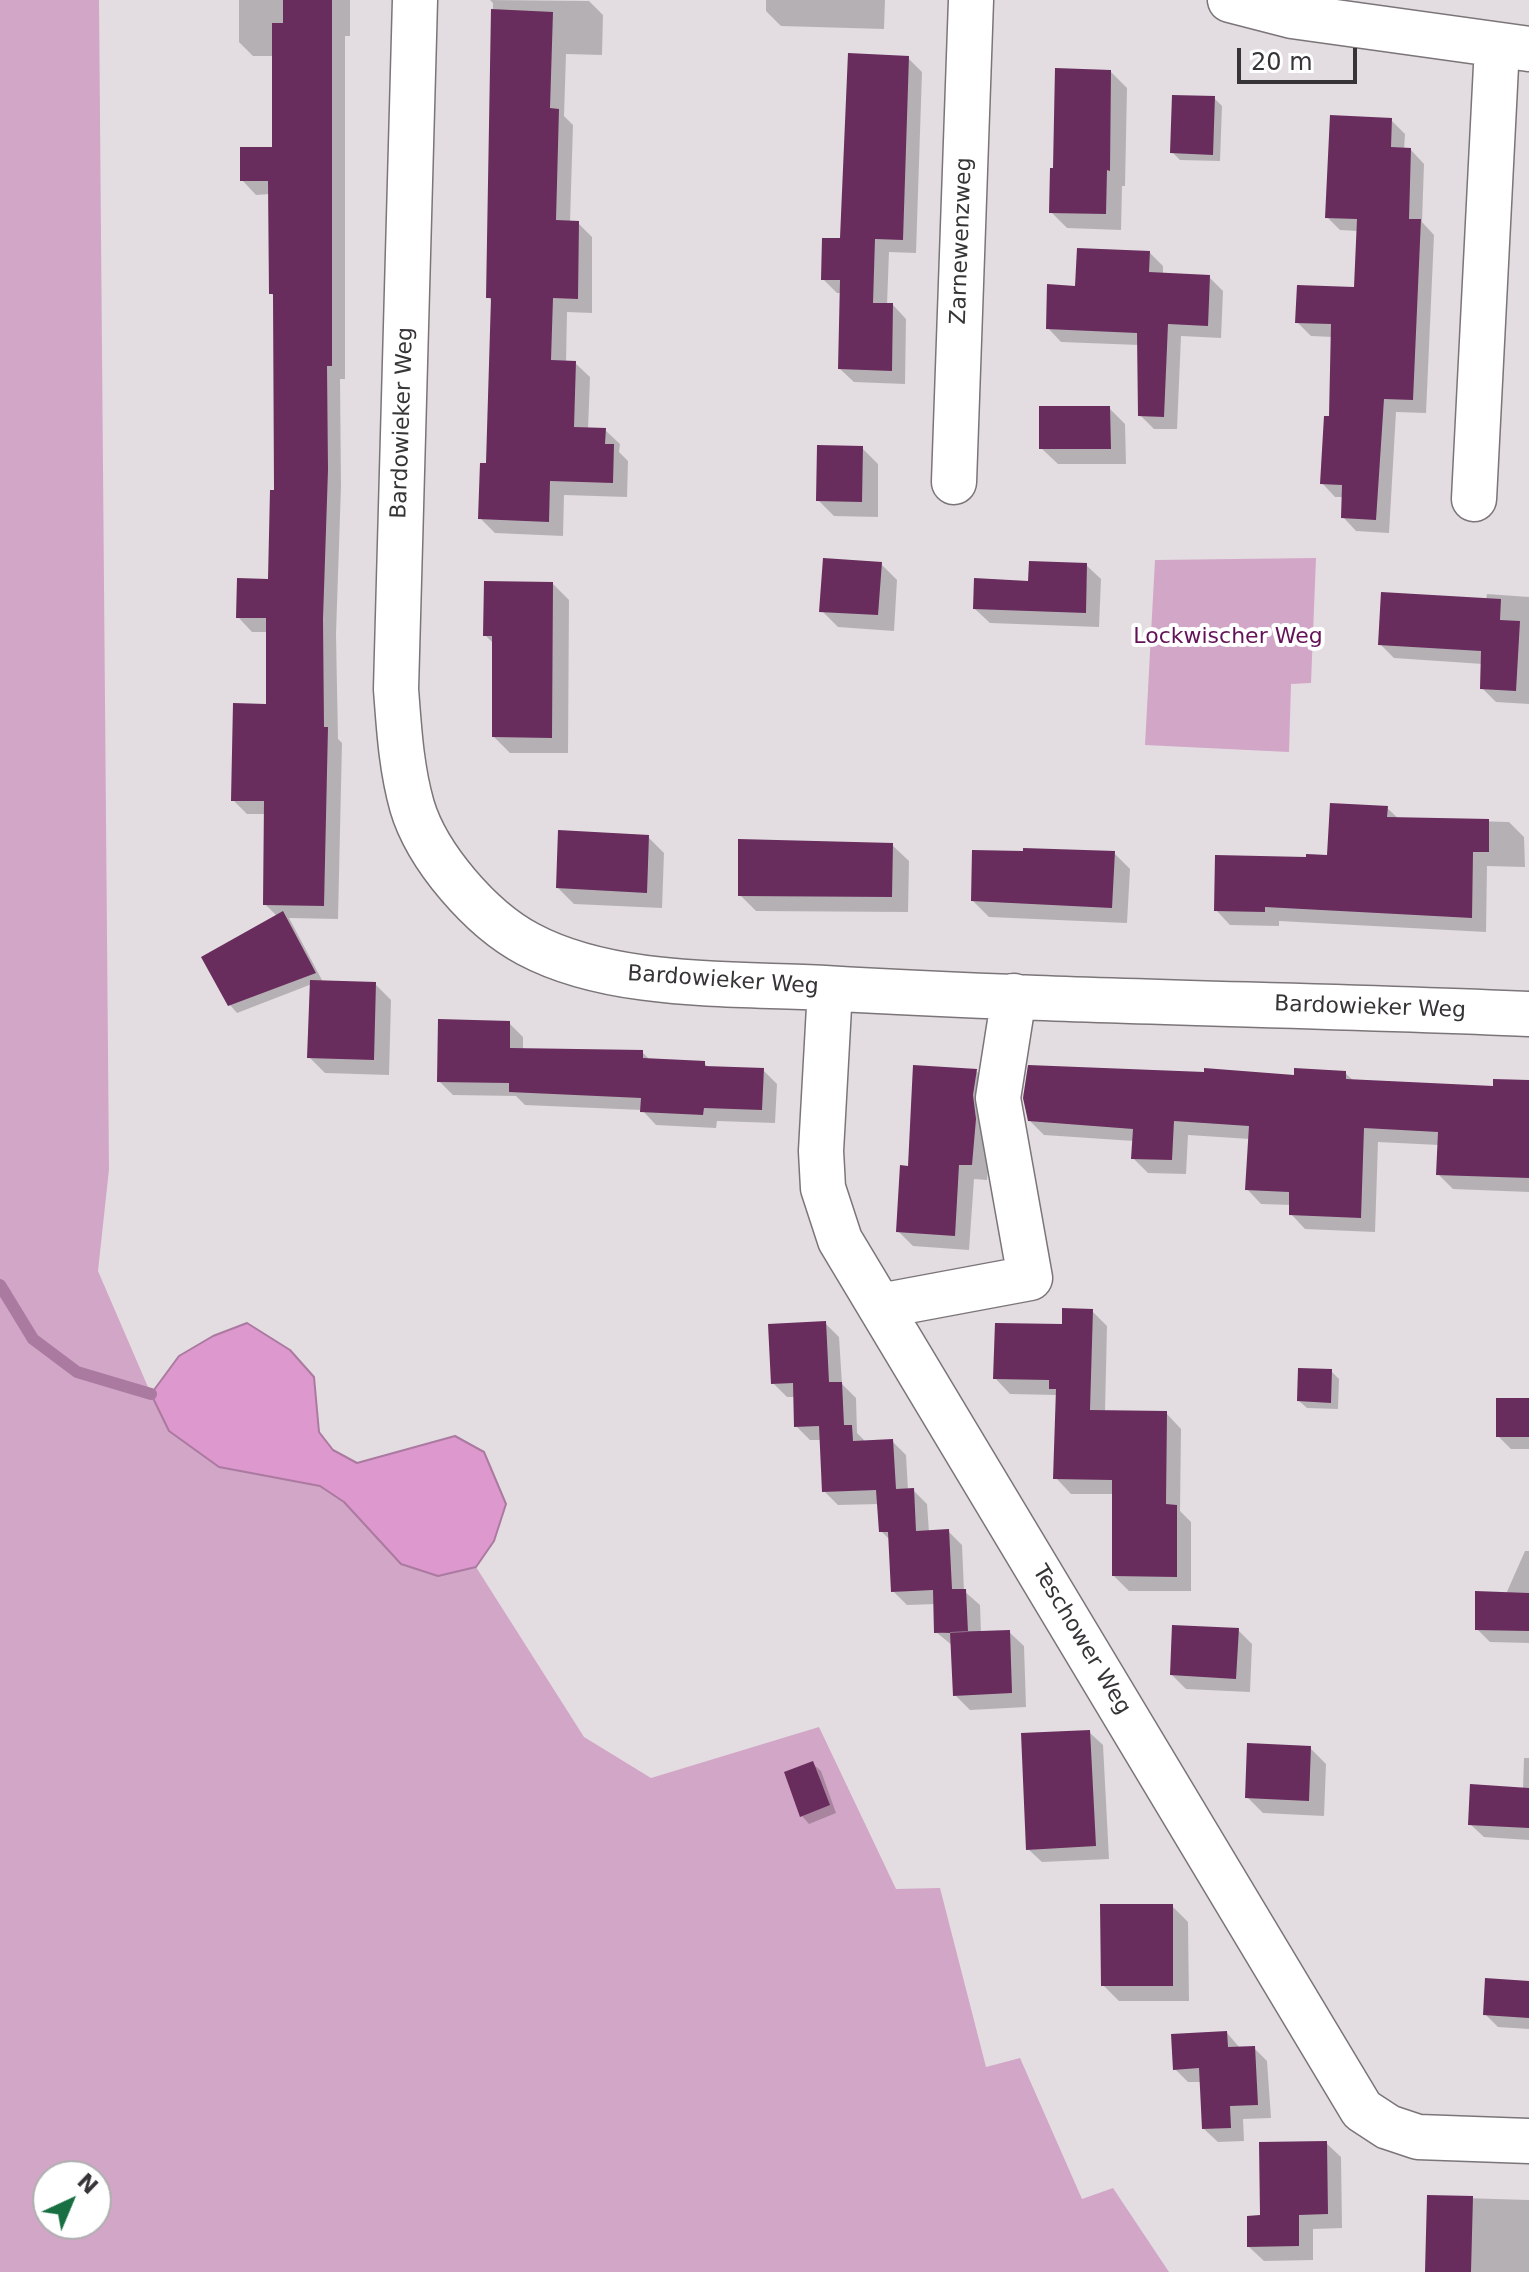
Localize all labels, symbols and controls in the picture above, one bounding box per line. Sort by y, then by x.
scale bar [1241,32,1361,82]
text: 20 m [1251,48,1313,76]
street label: Zarnewenzweg [946,157,978,325]
street label: Bardowieker Weg [386,327,420,519]
park label: Lockwischer Weg [1133,624,1323,650]
street label: Bardowieker Weg [626,961,820,1001]
street label: Bardowieker Weg [1274,991,1466,1025]
street label: Teschower Weg [1026,1560,1136,1720]
north arrow [32,2160,112,2240]
text: N [72,2168,103,2199]

